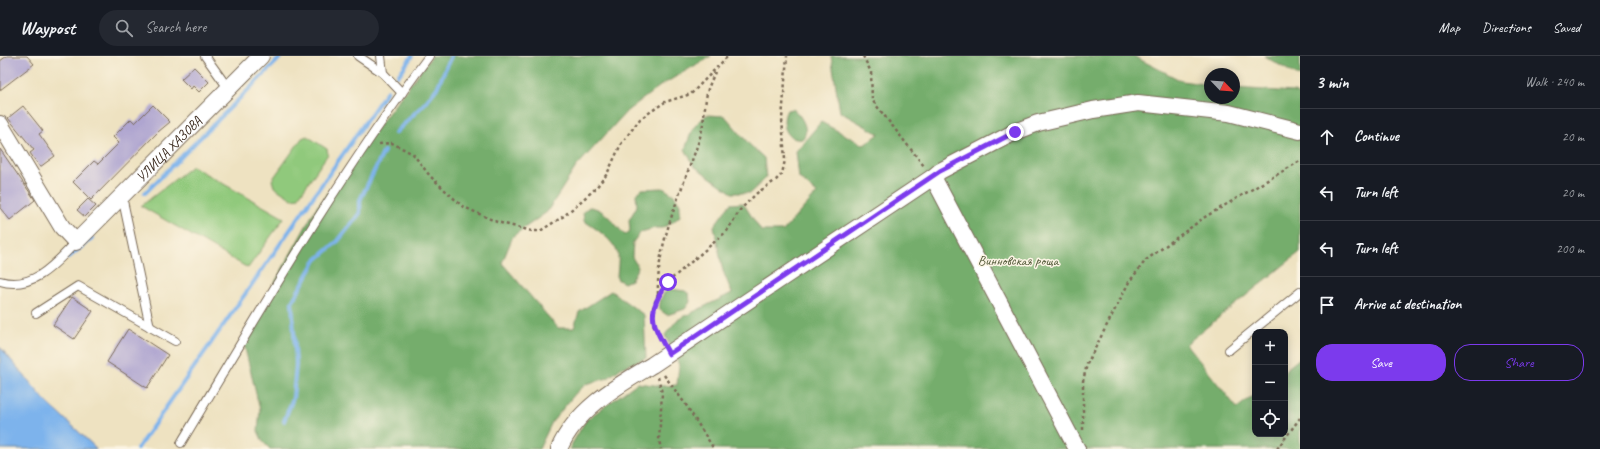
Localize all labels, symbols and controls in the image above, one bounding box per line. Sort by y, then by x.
search box [99,10,379,46]
text: Waypost [20,16,75,40]
icon: search [113,17,135,39]
text: Search here [145,18,206,37]
text: Map [1439,19,1460,36]
text: Directions [1482,19,1531,36]
text: Saved [1553,19,1580,36]
north arrow [1204,68,1240,104]
text: 3 min [1316,72,1349,93]
text: Walk · 240 m [1525,74,1584,90]
street label: УЛИЦА ХАЗОВА [132,112,206,185]
route end [1006,123,1024,141]
icon: ahead [1316,126,1338,148]
text: Continue [1354,127,1399,146]
text: 20 m [1562,129,1584,145]
icon: left [1316,182,1338,204]
text: Turn left [1354,183,1397,202]
text: 20 m [1562,185,1584,201]
icon: left [1316,238,1338,260]
text: Turn left [1354,239,1397,258]
text: 200 m [1556,241,1584,257]
park label: Винновская роща [978,252,1059,269]
route start [659,273,677,291]
icon: arrive [1316,294,1338,316]
text: Arrive at destination [1354,295,1461,314]
map controls [1252,329,1288,437]
button: + [1252,329,1288,365]
button: Save [1316,344,1446,381]
button: Share [1454,344,1584,381]
button: − [1252,365,1288,401]
button: locate [1252,401,1288,437]

